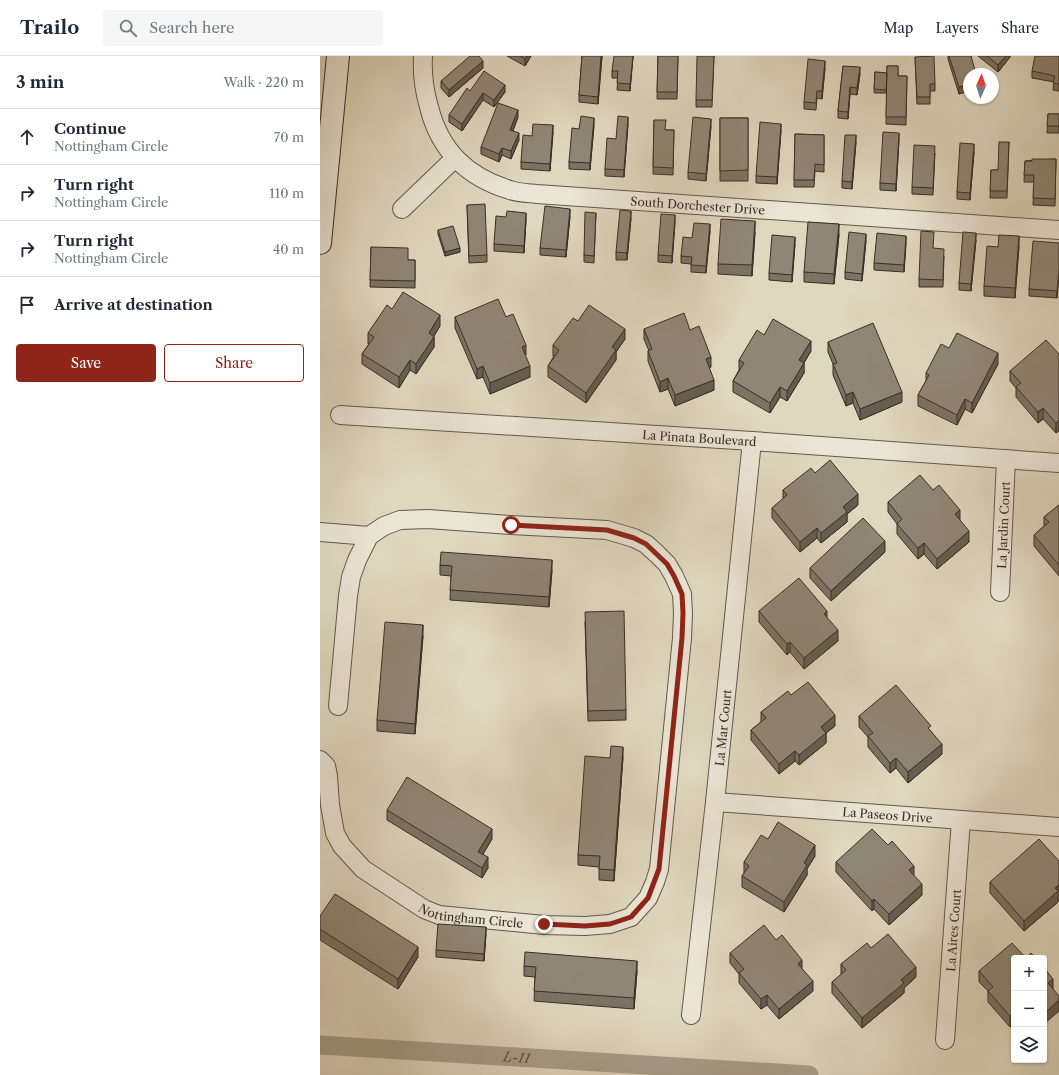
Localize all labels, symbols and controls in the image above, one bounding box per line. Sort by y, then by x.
search box [103,10,383,46]
text: Trailo [20,16,79,39]
icon: search [117,17,139,39]
text: Search here [149,18,234,37]
text: Map [883,19,913,37]
text: Layers [935,19,979,37]
text: Share [1001,19,1039,37]
north arrow [963,68,999,104]
text: 3 min [16,72,65,92]
text: Walk · 220 m [224,74,304,90]
text: Continue [54,119,126,138]
icon: ahead [16,126,38,148]
text: 70 m [274,129,304,145]
text: Nottingham Circle [54,138,168,154]
text: Turn right [54,175,134,194]
icon: right [16,182,38,204]
text: 110 m [269,185,304,201]
street label: South Dorchester Drive [630,193,766,217]
text: Nottingham Circle [54,194,168,210]
text: Turn right [54,231,134,250]
icon: right [16,238,38,260]
text: 40 m [273,241,304,257]
text: Nottingham Circle [54,250,168,266]
icon: arrive [16,294,38,316]
text: Arrive at destination [54,295,213,314]
button: Save [16,344,156,382]
button: Share [164,344,304,382]
street label: La Pinata Boulevard [642,427,758,449]
street label: La Jardin Court [994,480,1013,569]
route start [502,516,520,534]
street label: La Mar Court [711,688,734,767]
street label: La Paseos Drive [842,804,933,825]
street label: La Aires Court [942,888,964,972]
street label: Nottingham Circle [416,900,524,931]
route end [535,915,553,933]
map controls [1011,955,1047,1063]
button: + [1011,955,1047,991]
button: − [1011,991,1047,1027]
button: layers [1011,1027,1047,1063]
water label: L-11 [502,1048,532,1066]

